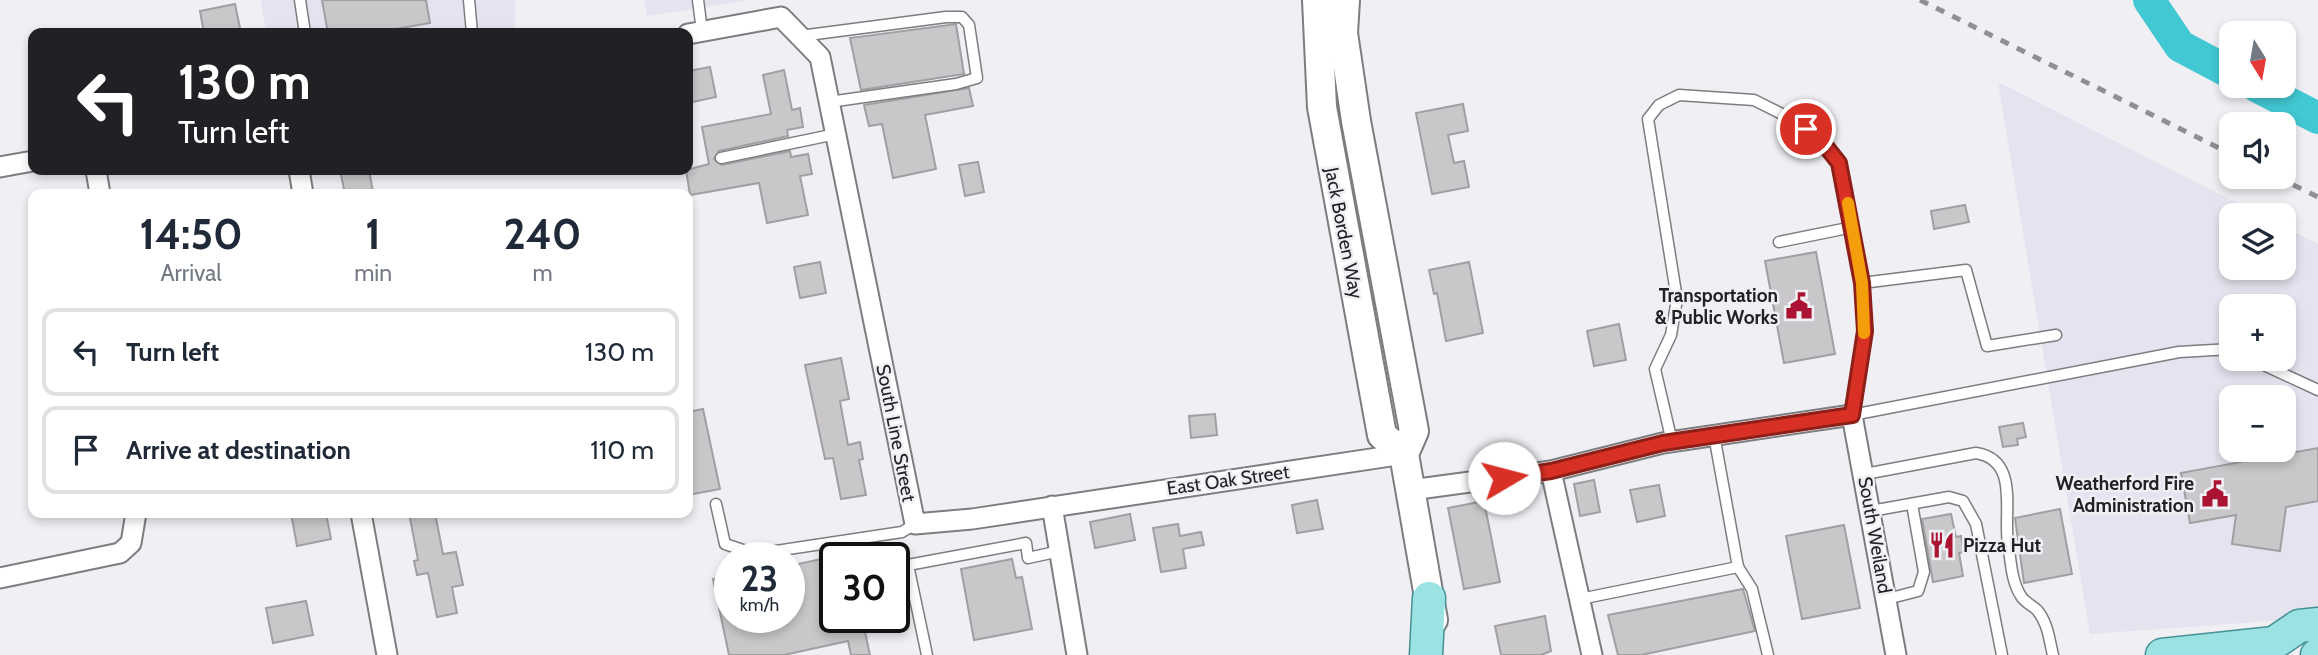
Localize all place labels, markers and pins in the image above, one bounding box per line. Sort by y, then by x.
pin [1776,99,1836,159]
place label: Transportation & Public Works [1655,284,1778,329]
public building icon: Transportation & Public Works [1784,291,1814,321]
place label: Weatherford Fire Administration [2056,472,2194,517]
public building icon: Weatherford Fire Administration [2200,479,2230,509]
restaurant icon: Pizza Hut [1927,530,1957,560]
place label: Pizza Hut [1963,534,2042,557]

